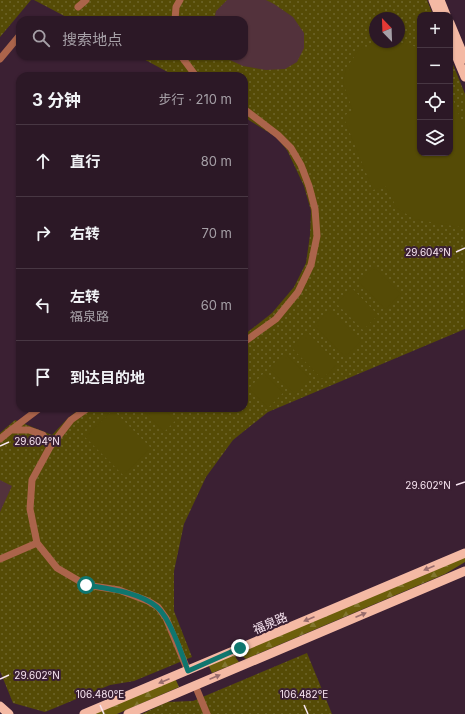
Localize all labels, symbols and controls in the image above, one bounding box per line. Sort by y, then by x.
north arrow [369,12,405,48]
map controls [417,12,453,156]
button: + [417,12,453,48]
search box [16,16,248,60]
icon: search [30,27,52,49]
text: 搜索地点 [62,30,122,49]
button: − [417,48,453,84]
button: locate [417,84,453,120]
text: 3 分钟 [32,90,81,110]
text: 步行 · 210 m [158,91,232,107]
button: layers [417,120,453,156]
icon: ahead [32,150,54,172]
text: 直行 [70,152,100,171]
text: 80 m [201,153,232,169]
icon: right [32,222,54,244]
text: 右转 [70,224,100,243]
text: 70 m [202,225,232,241]
text: 29.604°N [405,246,451,258]
text: 左转 [70,287,100,306]
icon: left [32,294,54,316]
text: 60 m [201,297,232,313]
text: 福泉路 [70,308,109,324]
icon: arrive [32,366,54,388]
text: 到达目的地 [70,368,145,387]
text: 29.604°N [14,435,60,447]
text: 29.602°N [405,479,451,491]
one-way arrow [423,566,435,572]
route start [77,576,95,594]
street label: 福泉路 [250,609,290,637]
one-way arrow [355,612,366,618]
one-way arrow [304,616,315,622]
route end [231,639,249,657]
text: 29.602°N [14,669,60,681]
one-way arrow [209,673,221,680]
one-way arrow [157,678,169,684]
text: 106.480°E [76,688,124,700]
text: 106.482°E [280,688,328,700]

